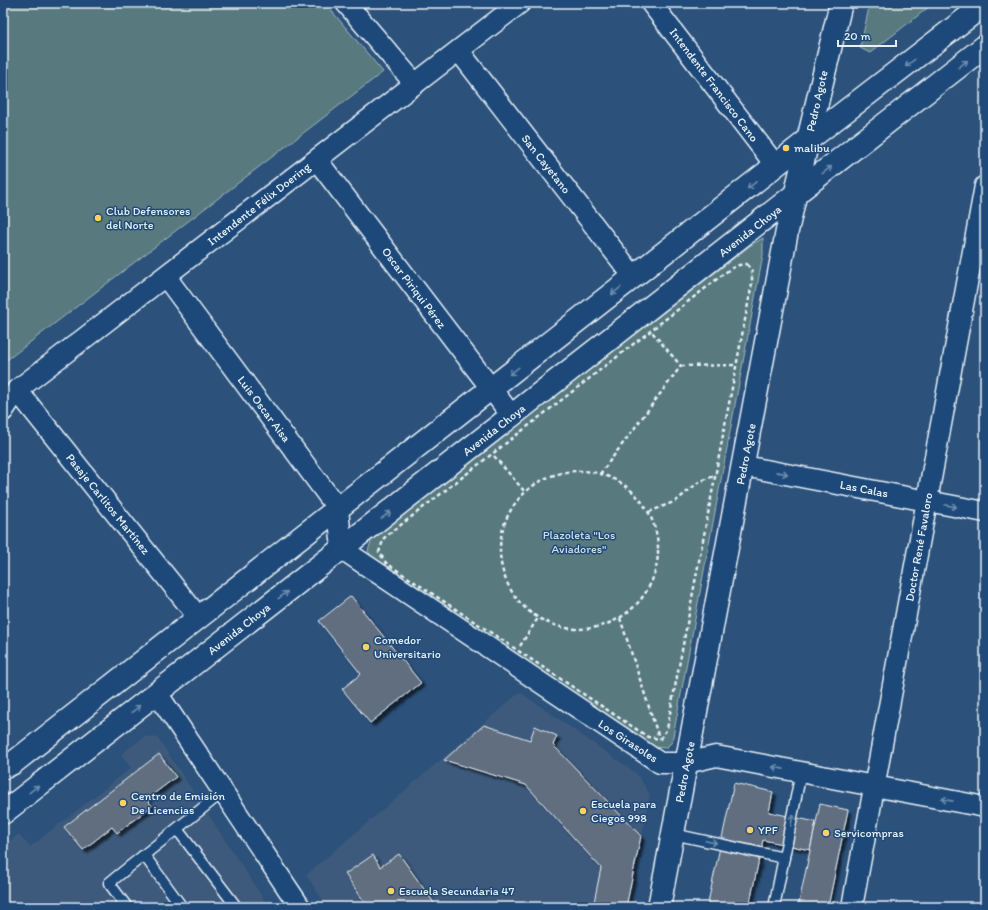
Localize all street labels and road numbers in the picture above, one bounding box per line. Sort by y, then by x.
street label: Intendente Francisco Cano [667,25,761,145]
street label: Pedro Agote [803,69,831,133]
street label: San Cayetano [519,132,573,196]
street label: Intendente Félix Doering [205,159,314,248]
street label: Avenida Choya [716,202,784,260]
street label: Oscar Piriqui Pérez [379,245,449,332]
street label: Luis Oscar Aisa [235,373,293,445]
street label: Avenida Choya [460,401,528,459]
street label: Pedro Agote [733,422,759,486]
street label: Pasaje Carlitos Martínez [63,451,153,557]
street label: Las Calas [839,477,889,501]
street label: Doctor René Favaloro [903,491,935,603]
street label: Avenida Choya [205,600,273,658]
street label: Los Girasoles [596,717,660,765]
street label: Pedro Agote [672,740,698,804]

